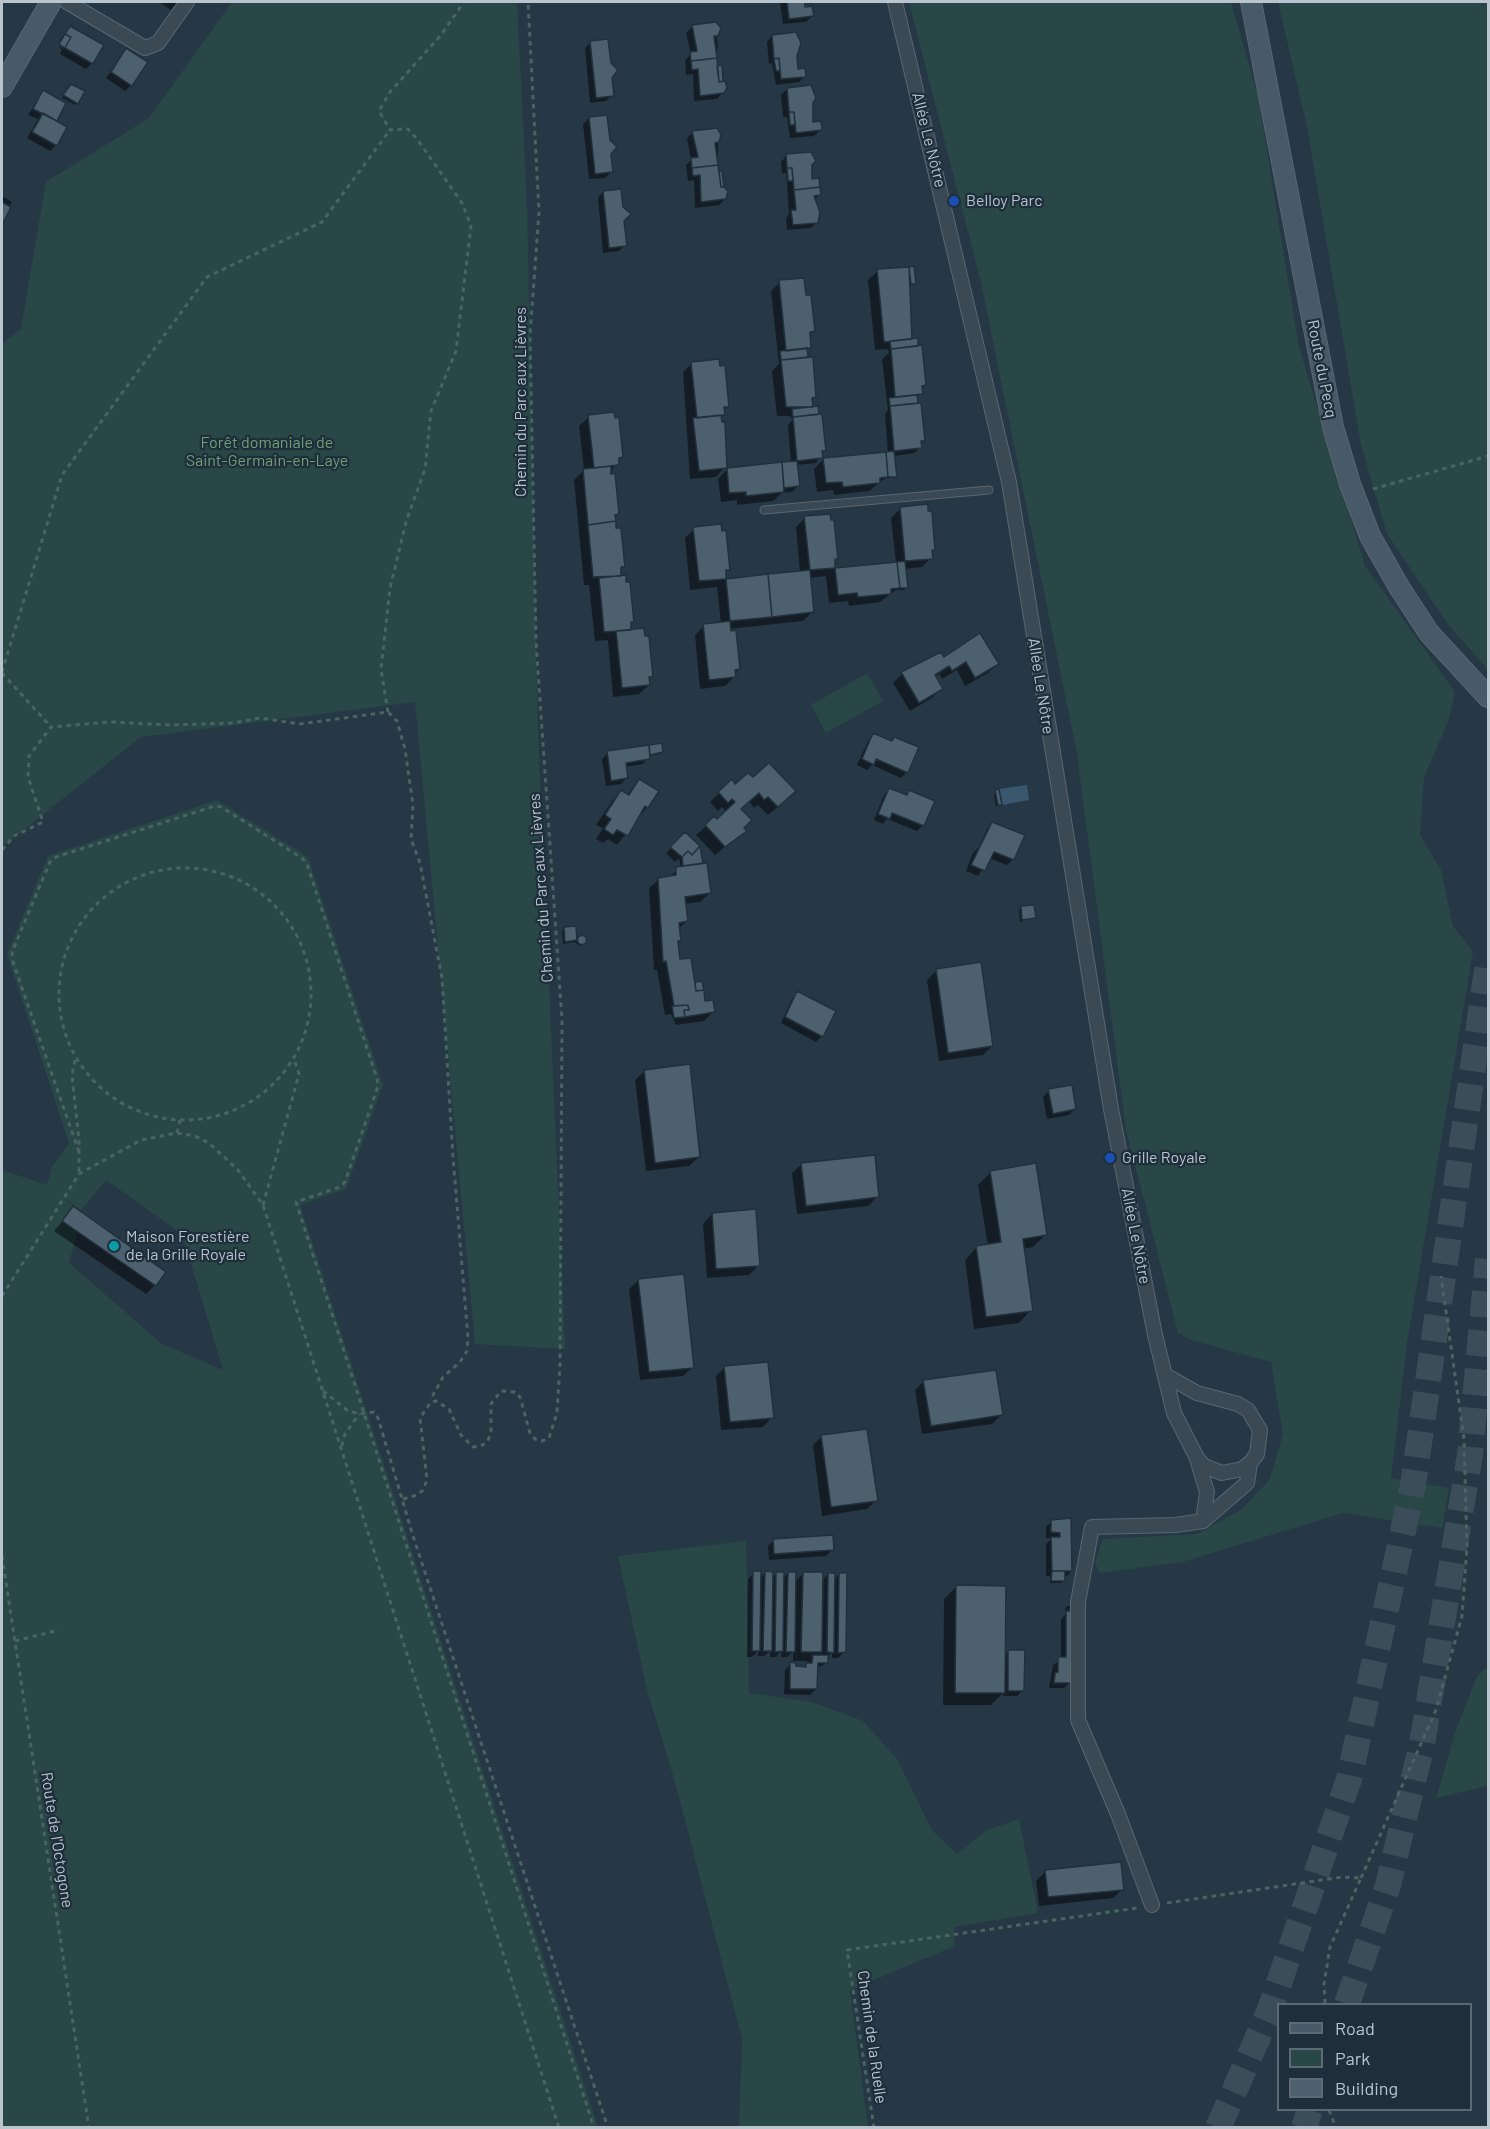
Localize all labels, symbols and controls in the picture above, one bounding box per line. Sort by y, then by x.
street label: Allée Le Nôtre [908,90,950,190]
place label: Belloy Parc [966,191,1043,211]
marker: Belloy Parc [947,194,961,208]
street label: Chemin du Parc aux Lièvres [511,307,531,497]
street label: Route du Pecq [1303,318,1341,420]
park label: Forêt domaniale de Saint-Germain-en-Laye [186,433,348,471]
street label: Allée Le Nôtre [1024,636,1058,736]
street label: Chemin du Parc aux Lièvres [525,793,557,983]
place label: Grille Royale [1122,1148,1207,1168]
marker: Grille Royale [1103,1151,1117,1165]
street label: Allée Le Nôtre [1117,1186,1155,1286]
place label: Maison Forestière de la Grille Royale [126,1227,250,1265]
marker: Maison Forestière de la Grille Royale [107,1239,121,1253]
street label: Route de l'Octogone [37,1771,77,1909]
street label: Chemin de la Ruelle [853,1969,891,2105]
legend [1277,2003,1472,2111]
text: Road [1335,2017,1375,2039]
text: Park [1335,2047,1370,2069]
text: Building [1335,2077,1398,2099]

